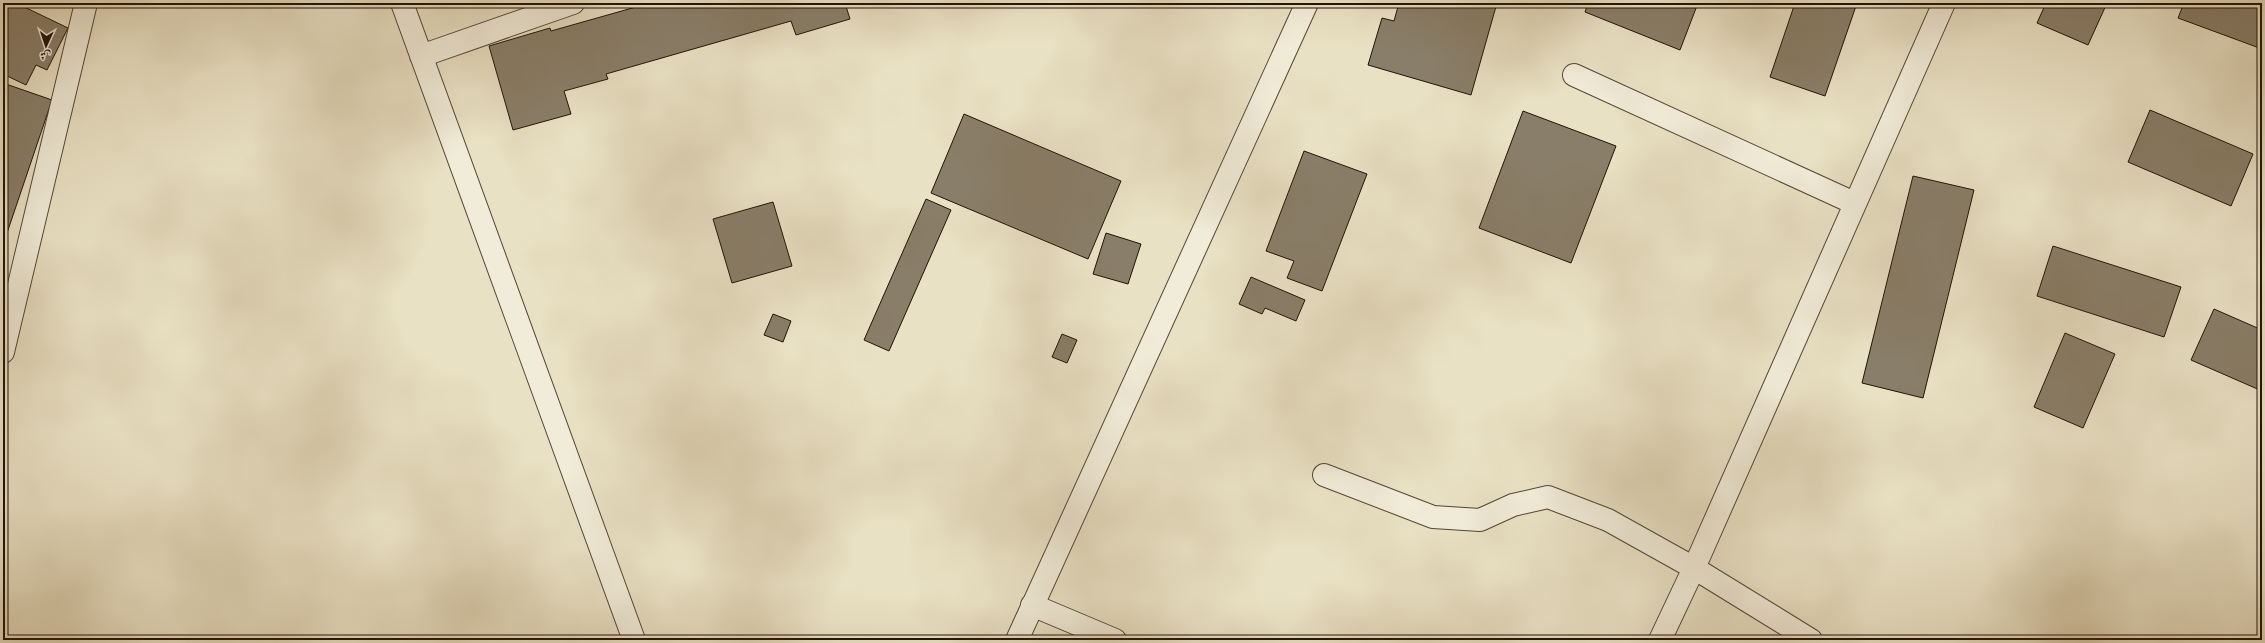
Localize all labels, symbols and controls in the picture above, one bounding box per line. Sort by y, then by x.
north arrow [26,26,66,66]
text: ش [40,49,51,63]

